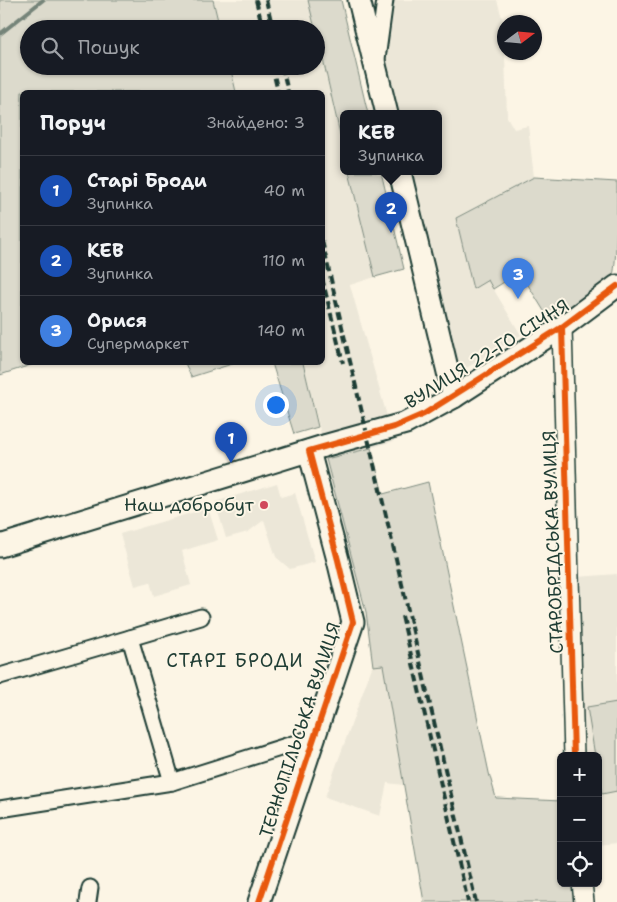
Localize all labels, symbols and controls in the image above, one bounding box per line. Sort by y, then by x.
north arrow [497,15,542,60]
search box [20,20,325,75]
icon: search [38,34,66,62]
text: Пошук [78,35,140,60]
text: Поруч [40,109,106,137]
popup [340,110,442,175]
text: Знайдено: 3 [207,112,305,133]
text: КЕВ [358,120,395,145]
text: Зупинка [358,145,424,166]
text: Старі Броди [87,168,207,193]
text: 1 [52,180,60,201]
text: 40 m [263,180,305,201]
pin: 2 [375,192,407,233]
text: Зупинка [87,193,153,214]
text: КЕВ [87,238,124,263]
text: 2 [50,250,62,271]
text: 110 m [262,250,305,271]
pin: 3 [502,258,534,299]
text: Зупинка [87,263,153,284]
street label: ВУЛИЦЯ 22-ГО СІЧНЯ [400,294,574,414]
text: Орися [87,308,147,333]
text: 3 [50,320,62,341]
text: 140 m [258,320,305,341]
text: Супермаркет [87,333,189,354]
your location [263,392,289,418]
pin: 1 [215,422,247,463]
street label: СТАРОБРІДСЬКА ВУЛИЦЯ [537,430,569,654]
place label: Наш добробут [124,493,255,517]
marker: Наш добробут [258,499,270,511]
street label: ТЕРНОПІЛЬСЬКА ВУЛИЦЯ [254,619,346,841]
district label: СТАРІ БРОДИ [166,648,304,673]
map controls [557,752,602,887]
button: + [557,752,602,797]
button: − [557,797,602,842]
button: locate [557,842,602,887]

